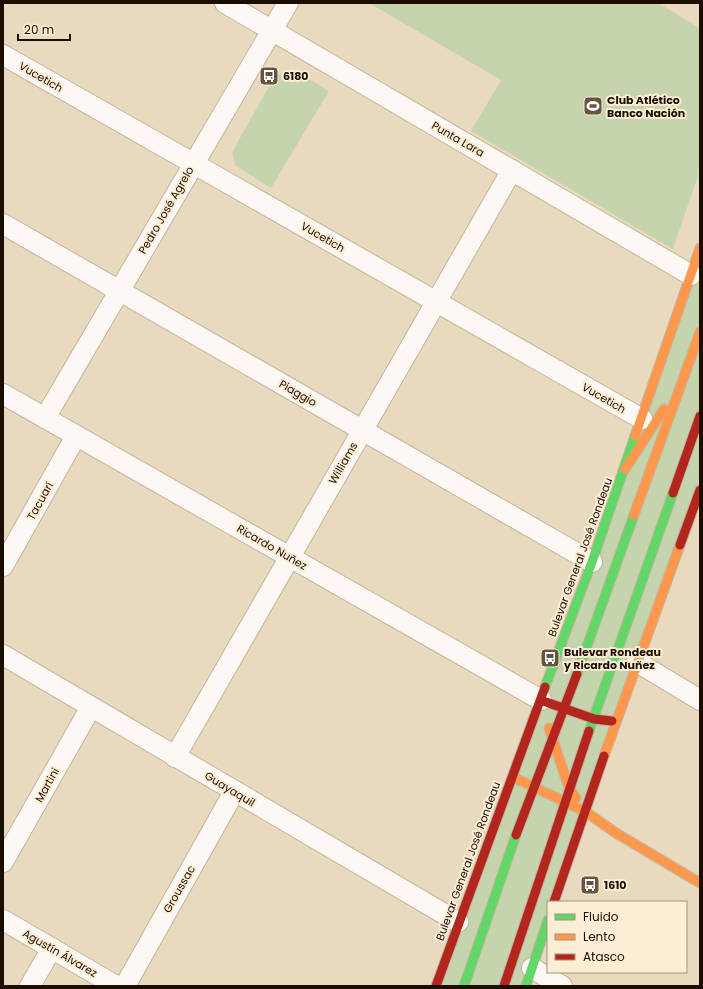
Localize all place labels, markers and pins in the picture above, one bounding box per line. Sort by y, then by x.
bus stop icon: 6180 [258,65,280,87]
place label: 6180 [283,68,308,84]
place label: Club Atlético Banco Nación [607,92,685,121]
sports icon: Club Atlético Banco Nación [582,95,604,117]
place label: Bulevar Rondeau y Ricardo Nuñez [563,644,661,673]
bus stop icon: Bulevar Rondeau y Ricardo Nuñez [539,647,561,669]
bus stop icon: 1610 [579,874,601,896]
place label: 1610 [604,877,626,893]

